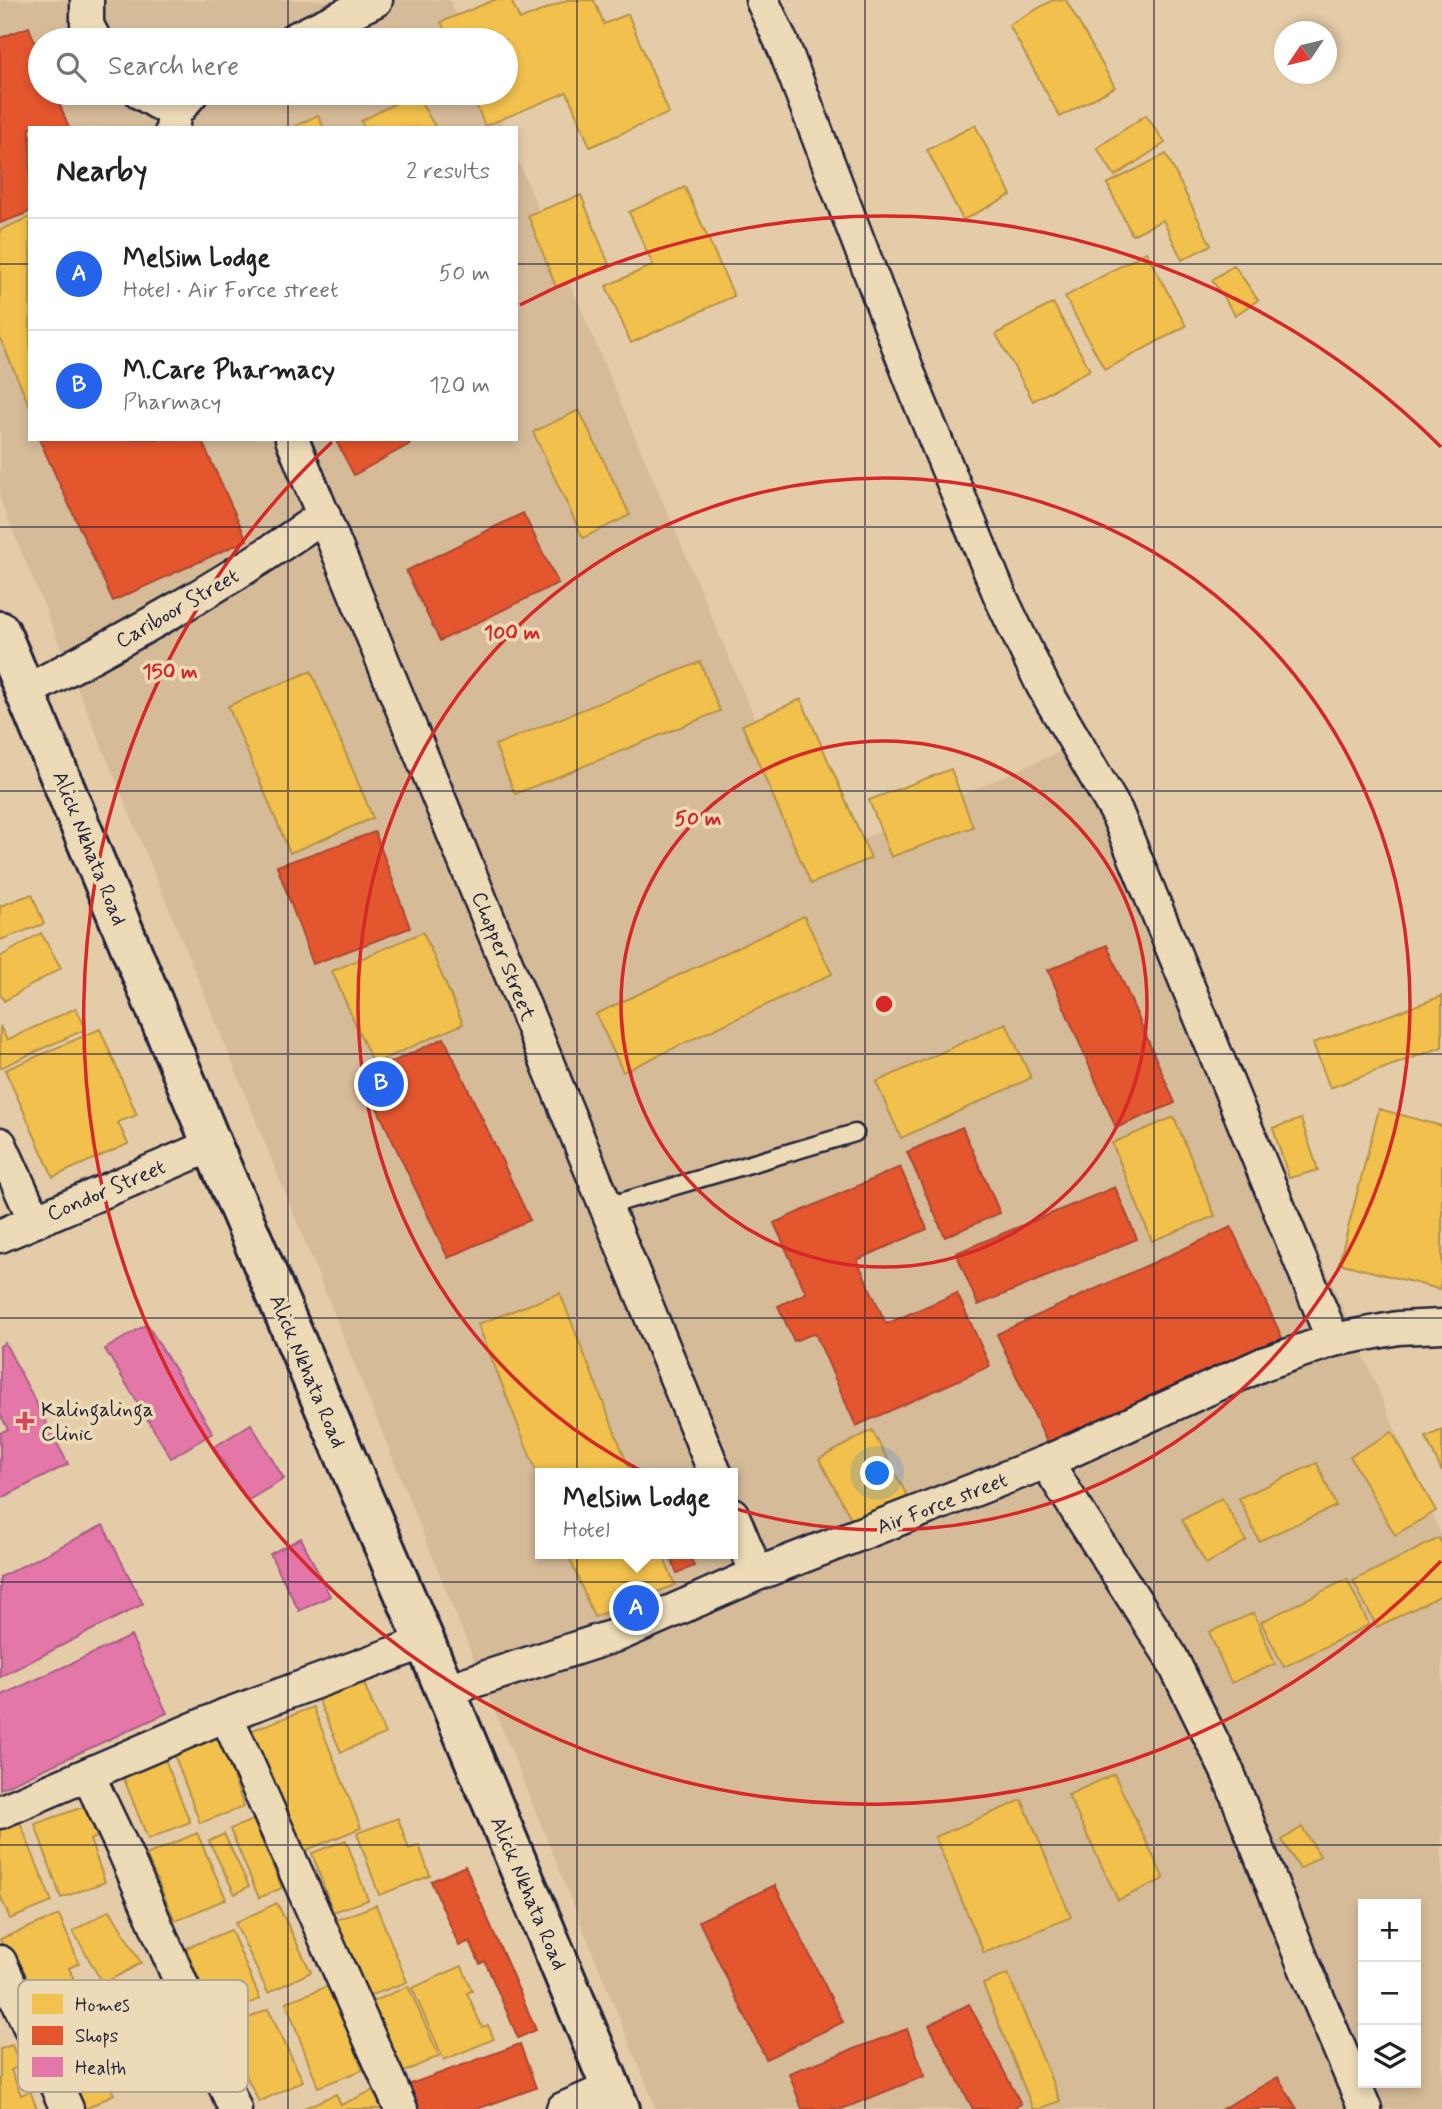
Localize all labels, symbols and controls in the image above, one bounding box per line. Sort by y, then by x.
north arrow [1274,21,1337,84]
search box [28,28,518,105]
icon: search [52,48,90,86]
text: Search here [108,50,239,84]
text: Nearby [56,152,147,191]
text: 2 results [406,157,490,187]
text: Melsim Lodge [123,242,270,276]
text: A [71,259,87,289]
text: 50 m [439,259,490,289]
text: Hotel · Air Force street [123,276,339,306]
text: M.Care Pharmacy [123,354,335,388]
text: B [72,371,86,401]
text: 120 m [429,371,490,401]
text: Pharmacy [123,388,221,418]
street label: Cariboor Street [111,562,244,656]
text: 100 m [484,619,540,647]
text: 150 m [142,658,198,686]
street label: Alick Nkhata Road [45,767,133,930]
text: 50 m [675,805,722,833]
street label: Chopper Street [464,888,542,1026]
centre of rings [872,992,896,1016]
pin: B [358,1058,404,1110]
street label: Condor Street [43,1153,170,1228]
street label: Alick Nkhata Road [262,1290,352,1452]
place label: Kalingalinga Clinic [41,1396,154,1448]
marker: Kalingalinga Clinic [15,1411,35,1431]
your location [860,1456,894,1490]
street label: Air Force street [873,1466,1012,1542]
popup [535,1468,738,1559]
text: Melsim Lodge [563,1482,710,1516]
text: Hotel [563,1516,610,1546]
pin: A [613,1582,659,1634]
street label: Alick Nkhata Road [483,1812,573,1974]
map controls [1358,1899,1421,2088]
button: + [1358,1899,1421,1962]
button: − [1358,1962,1421,2025]
legend [18,1980,248,2092]
text: Homes [75,1993,130,2018]
text: Shops [75,2024,118,2049]
button: layers [1358,2025,1421,2088]
text: Health [75,2056,126,2081]

